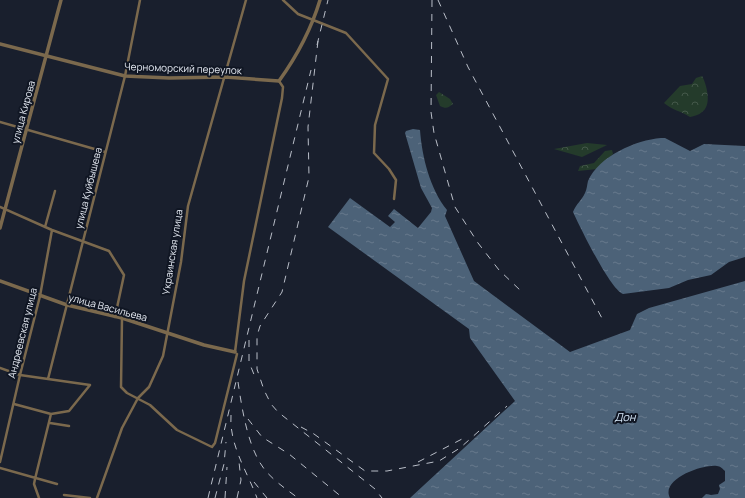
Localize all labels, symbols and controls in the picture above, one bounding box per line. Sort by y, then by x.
street label: Черноморский переулок [124,59,243,77]
street label: улица Кирова [8,79,38,145]
street label: улица Куйбышева [71,146,105,230]
street label: Украинская улица [158,208,186,296]
street label: Андреевская улица [4,286,40,380]
street label: улица Васильева [67,290,149,324]
water label: Дон [614,409,637,424]

